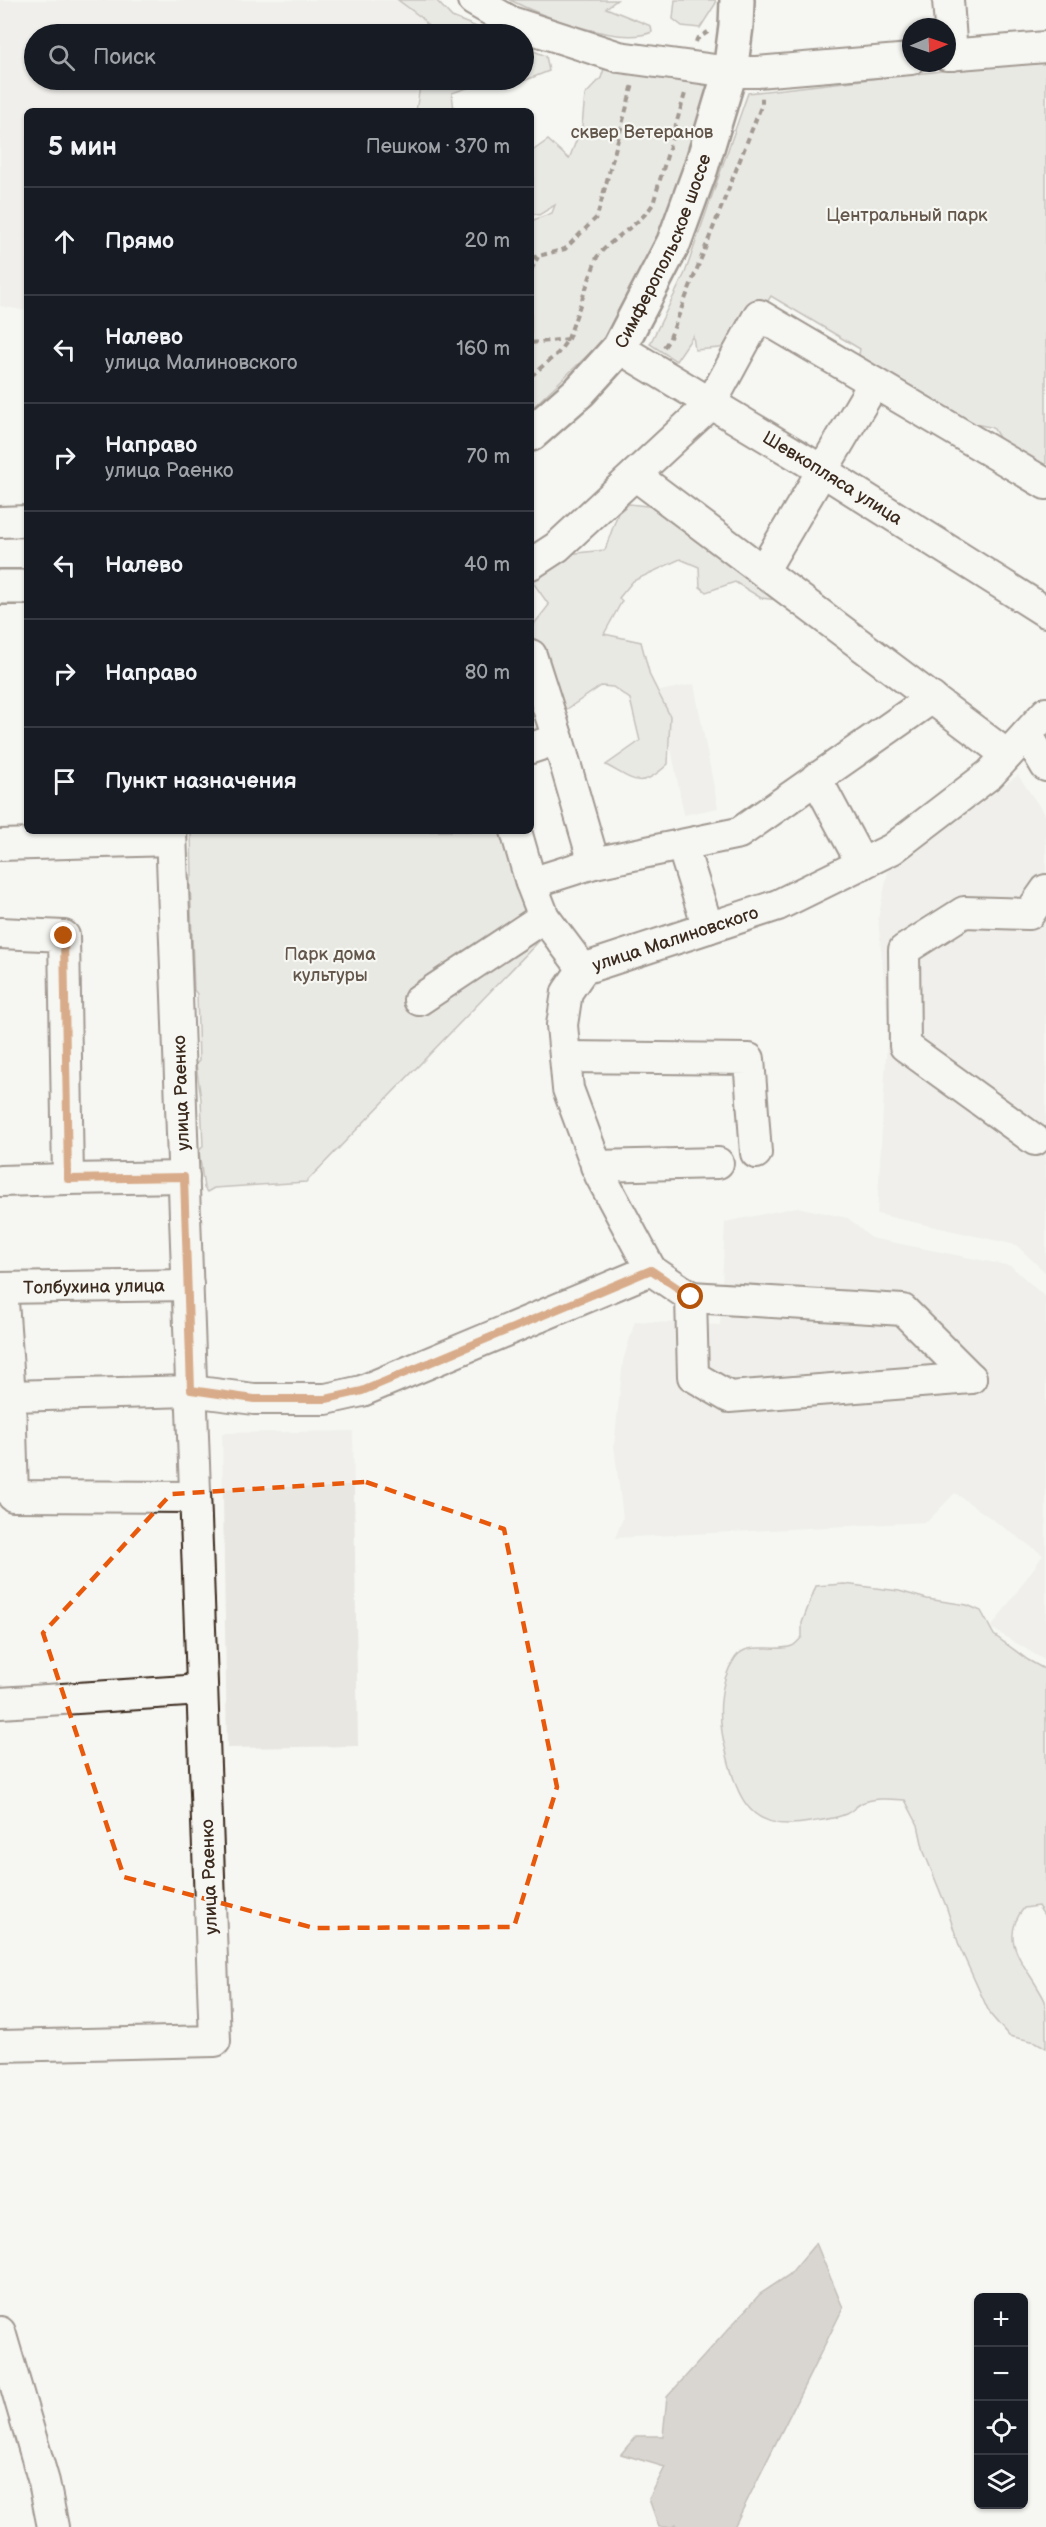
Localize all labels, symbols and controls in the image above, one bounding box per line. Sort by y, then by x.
north arrow [902,18,956,72]
search box [24,24,534,90]
icon: search [45,41,78,74]
text: Поиск [93,44,156,71]
park label: сквер Ветеранов [571,122,714,143]
text: 5 мин [48,132,117,163]
text: Пешком · 370 m [366,135,510,159]
street label: Симферопольское шоссе [611,152,716,352]
park label: Центральный парк [826,205,988,226]
icon: ahead [48,225,81,258]
text: Прямо [105,228,174,255]
text: 20 m [465,229,510,253]
text: Налево [105,324,183,351]
icon: left [48,333,81,366]
text: 160 m [456,337,510,361]
text: улица Малиновского [105,351,297,375]
street label: Шевкопляса улица [759,427,906,530]
text: Направо [105,432,197,459]
icon: right [48,441,81,474]
text: 70 m [466,445,510,469]
text: улица Раенко [105,459,233,483]
icon: left [48,549,81,582]
text: Налево [105,552,183,579]
text: 40 m [464,553,510,577]
icon: right [48,657,81,690]
text: Направо [105,660,197,687]
text: 80 m [465,661,510,685]
icon: arrive [48,765,81,798]
text: Пункт назначения [105,768,297,795]
street label: улица Малиновского [590,902,761,976]
route end [50,922,76,948]
park label: Парк дома культуры [284,944,376,986]
street label: улица Раенко [169,1035,194,1151]
street label: Толбухина улица [23,1275,165,1299]
route start [677,1283,703,1309]
street label: улица Раенко [197,1819,222,1935]
map controls [974,2293,1028,2509]
button: + [974,2293,1028,2347]
button: − [974,2347,1028,2401]
button: locate [974,2401,1028,2455]
button: layers [974,2455,1028,2509]

